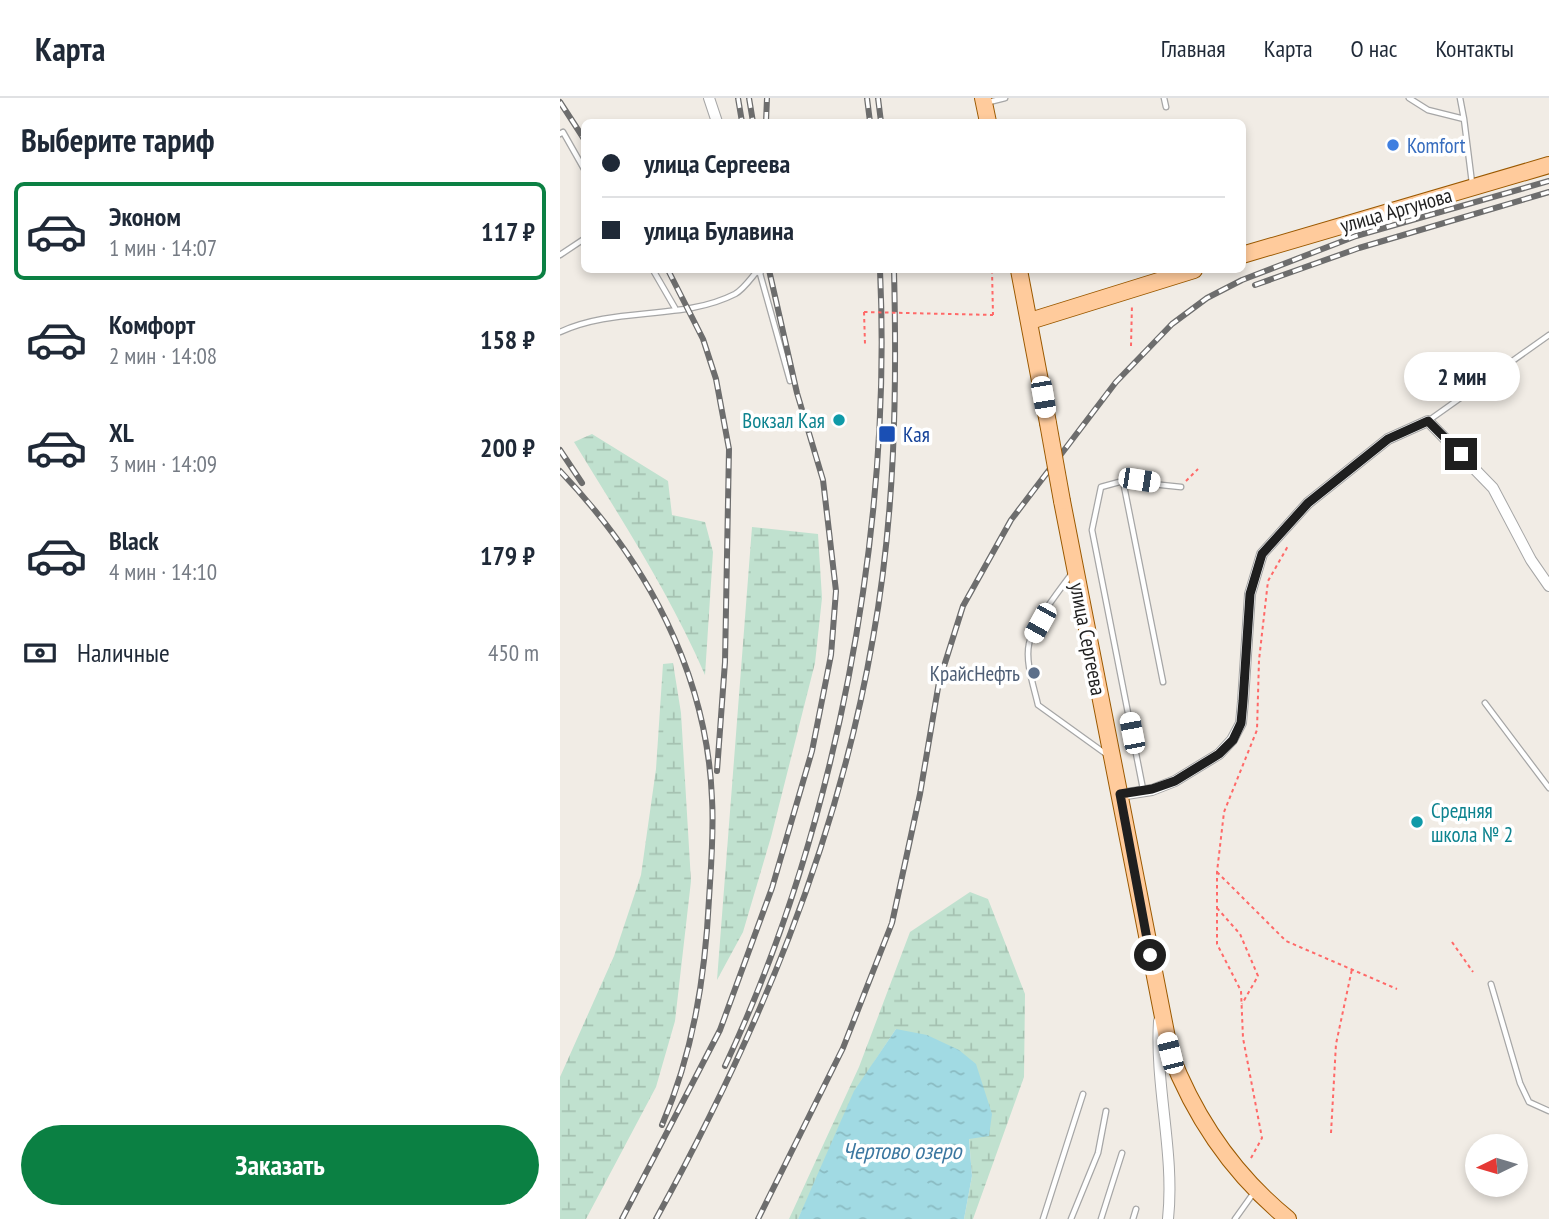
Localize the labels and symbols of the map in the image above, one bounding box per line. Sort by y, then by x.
place label: Komfort [1407,132,1466,159]
marker: Komfort [1385,137,1401,153]
street label: улица Аргунова [1337,181,1455,239]
callout: 2 мин [1403,352,1519,402]
car [1030,374,1057,420]
place label: Вокзал Кая [742,407,825,434]
marker: Вокзал Кая [831,412,847,428]
place label: Кая [903,421,930,448]
marker: Кая [877,424,897,444]
route end [1445,438,1477,470]
car [1117,466,1162,494]
street label: улица Сергеева [1064,580,1112,698]
car [1021,600,1060,646]
place label: КрайсНефть [930,660,1020,687]
marker: КрайсНефть [1026,665,1042,681]
car [1118,710,1147,756]
place label: Средняя школа № 2 [1431,797,1513,848]
marker: Средняя школа № 2 [1409,814,1425,830]
route start [1134,939,1166,971]
car [1155,1030,1186,1076]
north arrow [1465,1134,1528,1197]
water label: Чертово озеро [843,1136,964,1165]

